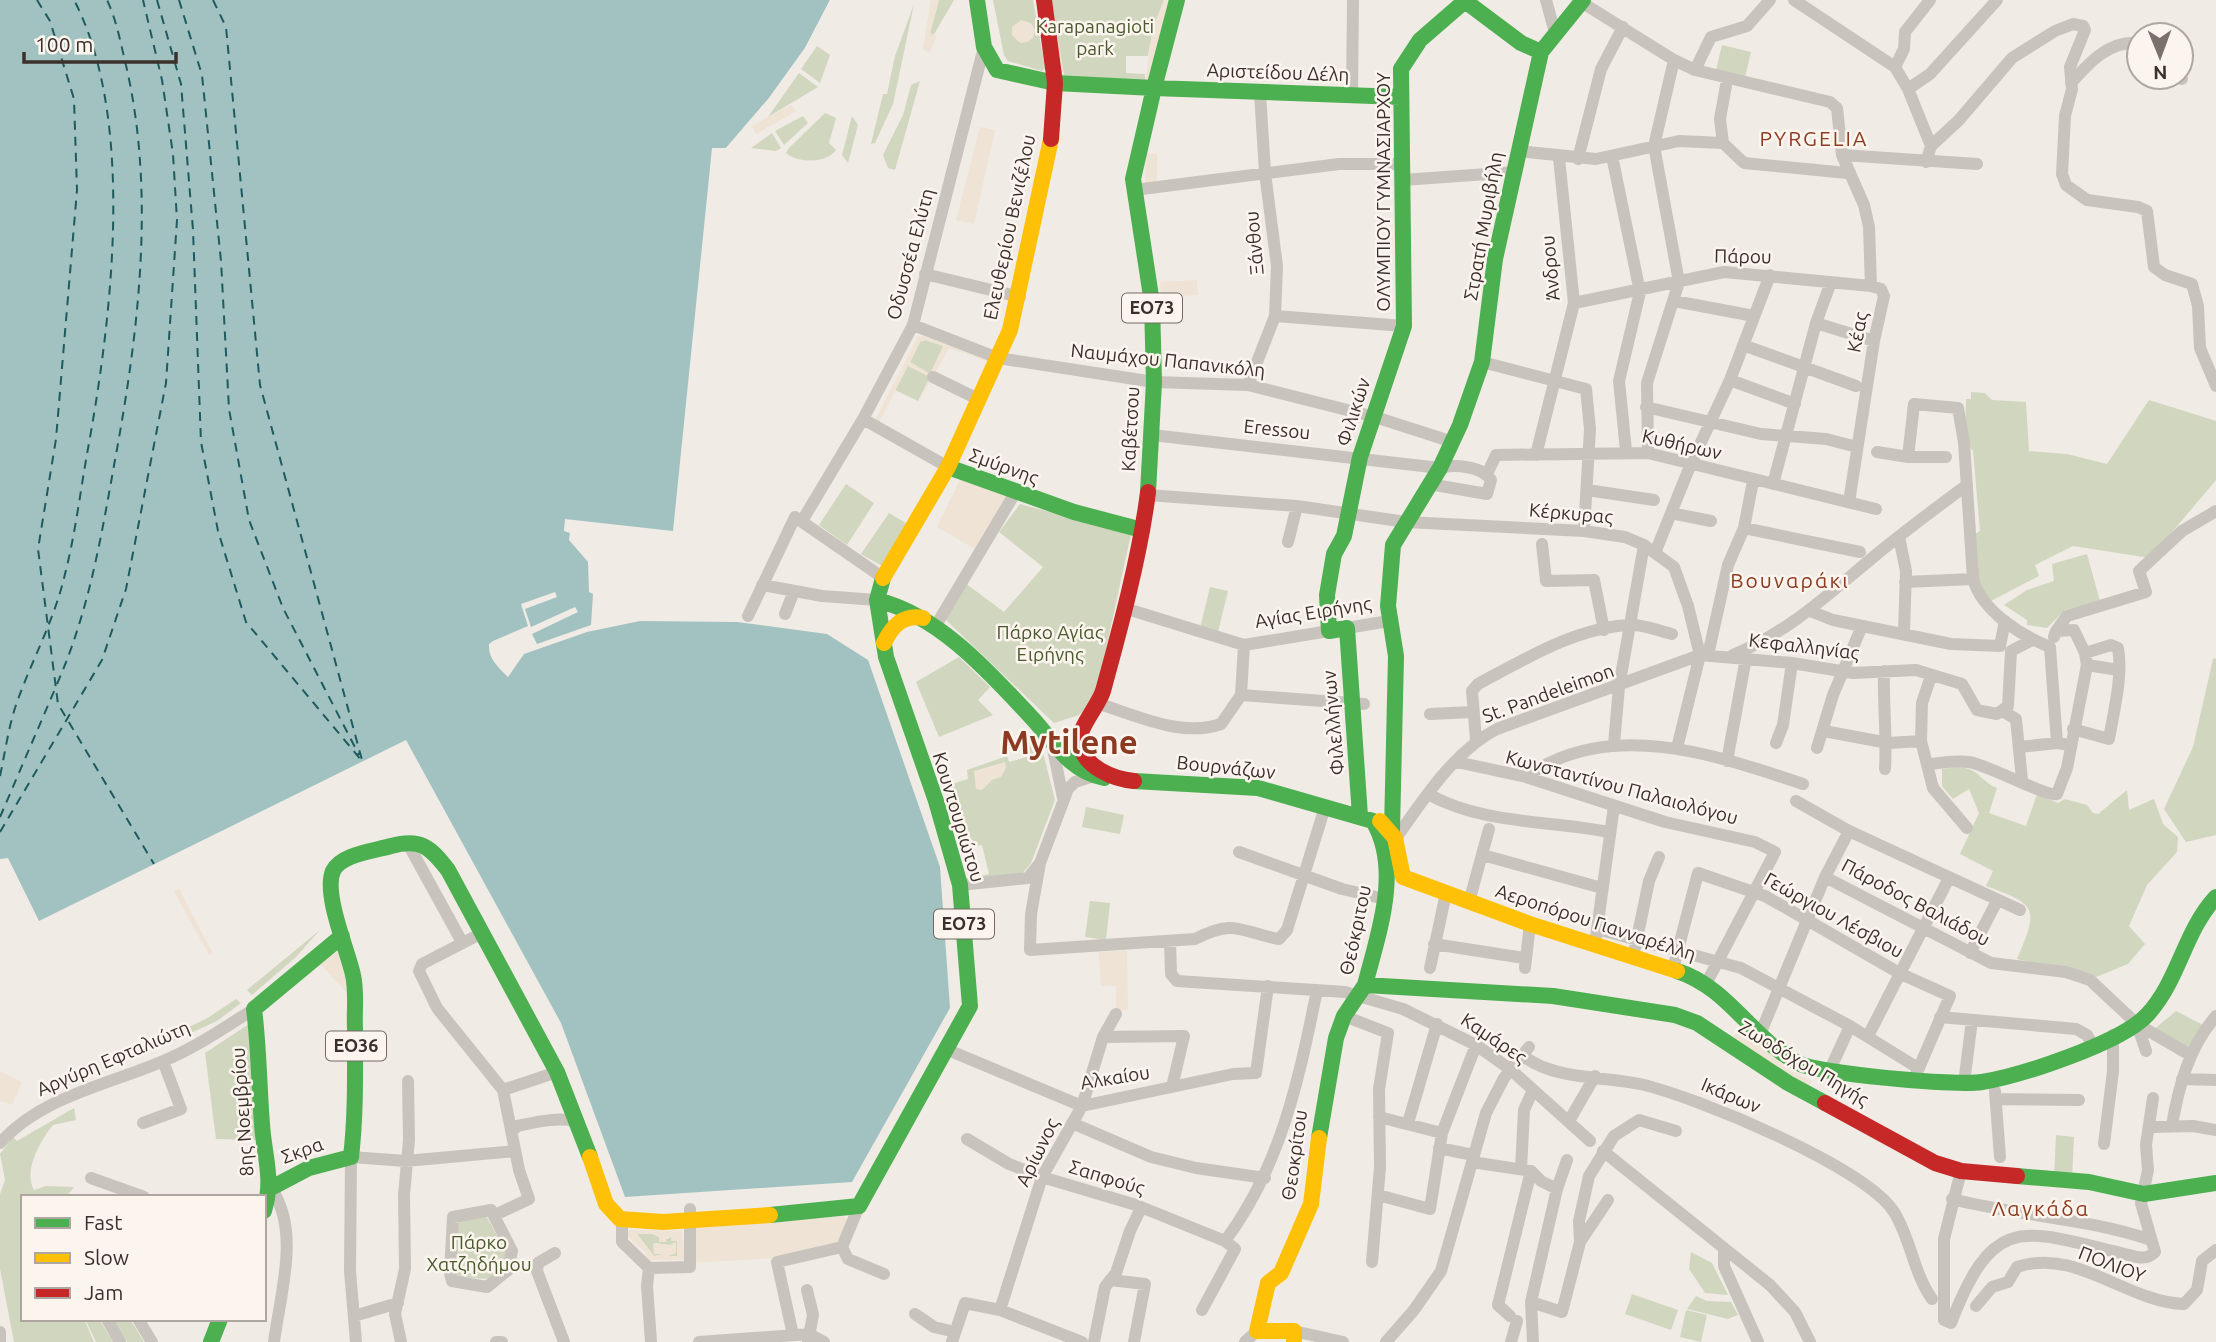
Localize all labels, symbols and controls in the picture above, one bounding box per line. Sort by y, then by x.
park label: Karapanagioti park [1036,15,1154,59]
scale bar [24,21,177,65]
north arrow [2125,21,2195,91]
text: 100 m [35,32,93,56]
street label: Αριστείδου Δέλη [1206,59,1350,85]
text: N [2153,62,2168,84]
street label: ΟΛΥΜΠΙΟΥ ΓΥΜΝΑΣΙΑΡΧΟΥ [1372,72,1394,312]
district label: PYRGELIA [1759,126,1869,150]
street label: Ελευθερίου Βενιζέλου [979,132,1039,322]
street label: Στρατή Μυριβήλη [1459,150,1507,302]
street label: Οδυσσέα Ελύτη [882,186,938,322]
street label: Ξάνθου [1240,210,1268,276]
street label: Άνδρου [1536,234,1564,302]
street label: Πάρου [1714,244,1772,268]
road number: ΕΟ73 [1122,294,1182,322]
street label: Κέας [1842,309,1872,354]
street label: Ναυμάχου Παπανικόλη [1070,339,1266,381]
street label: Φιλικών [1332,375,1374,449]
street label: Καβέτσου [1117,386,1143,472]
street label: Eressou [1243,415,1311,443]
street label: Κυθήρων [1640,424,1724,464]
street label: Σμύρνης [966,443,1042,489]
street label: Κέρκυρας [1528,498,1614,528]
district label: Βουναράκι [1730,568,1850,592]
street label: Αγίας Ειρήνης [1253,592,1373,632]
park label: Πάρκο Αγίας Ειρήνης [997,621,1104,665]
street label: Κεφαλληνίας [1747,628,1861,664]
street label: St. Pandeleimon [1479,659,1617,727]
street label: Φιλελλήνων [1317,670,1349,776]
district label: Mytilene [1000,723,1138,760]
street label: Κωνσταντίνου Παλαιολόγου [1503,745,1741,829]
street label: Κουντουριώτου [929,749,989,885]
street label: Βουρνάζων [1176,751,1276,783]
street label: Πάροδος Βαλιάδου [1838,854,1994,950]
street label: Γεώργιου Λέσβιου [1761,868,1907,962]
street label: Αεροπόρου Γιανναρέλλη [1493,879,1699,965]
street label: Θεόκριτου [1335,883,1375,977]
road number: ΕΟ73 [934,909,994,939]
street label: Καμάρες [1457,1008,1531,1068]
street label: Αργύρη Εφταλιώτη [33,1016,193,1100]
street label: Ζωοδόχου Πηγής [1735,1016,1873,1111]
road number: ΕΟ36 [326,1031,386,1060]
street label: 8ης Νοεμβρίου [227,1047,257,1177]
street label: Αλκαίου [1079,1061,1151,1093]
street label: Ικάρων [1698,1073,1764,1117]
street label: Θεοκρίτου [1277,1108,1311,1202]
street label: Αρίωνος [1011,1114,1063,1190]
street label: Σκρα [278,1132,326,1168]
street label: Σαπφούς [1067,1155,1148,1199]
legend [21,1195,266,1321]
district label: Λαγκάδα [1992,1196,2090,1220]
text: Fast [84,1210,122,1234]
park label: Πάρκο Χατζηδήμου [426,1231,532,1275]
street label: ΠΟΛΙΟΥ [2076,1241,2148,1287]
text: Slow [84,1245,129,1269]
text: Jam [84,1280,123,1304]

